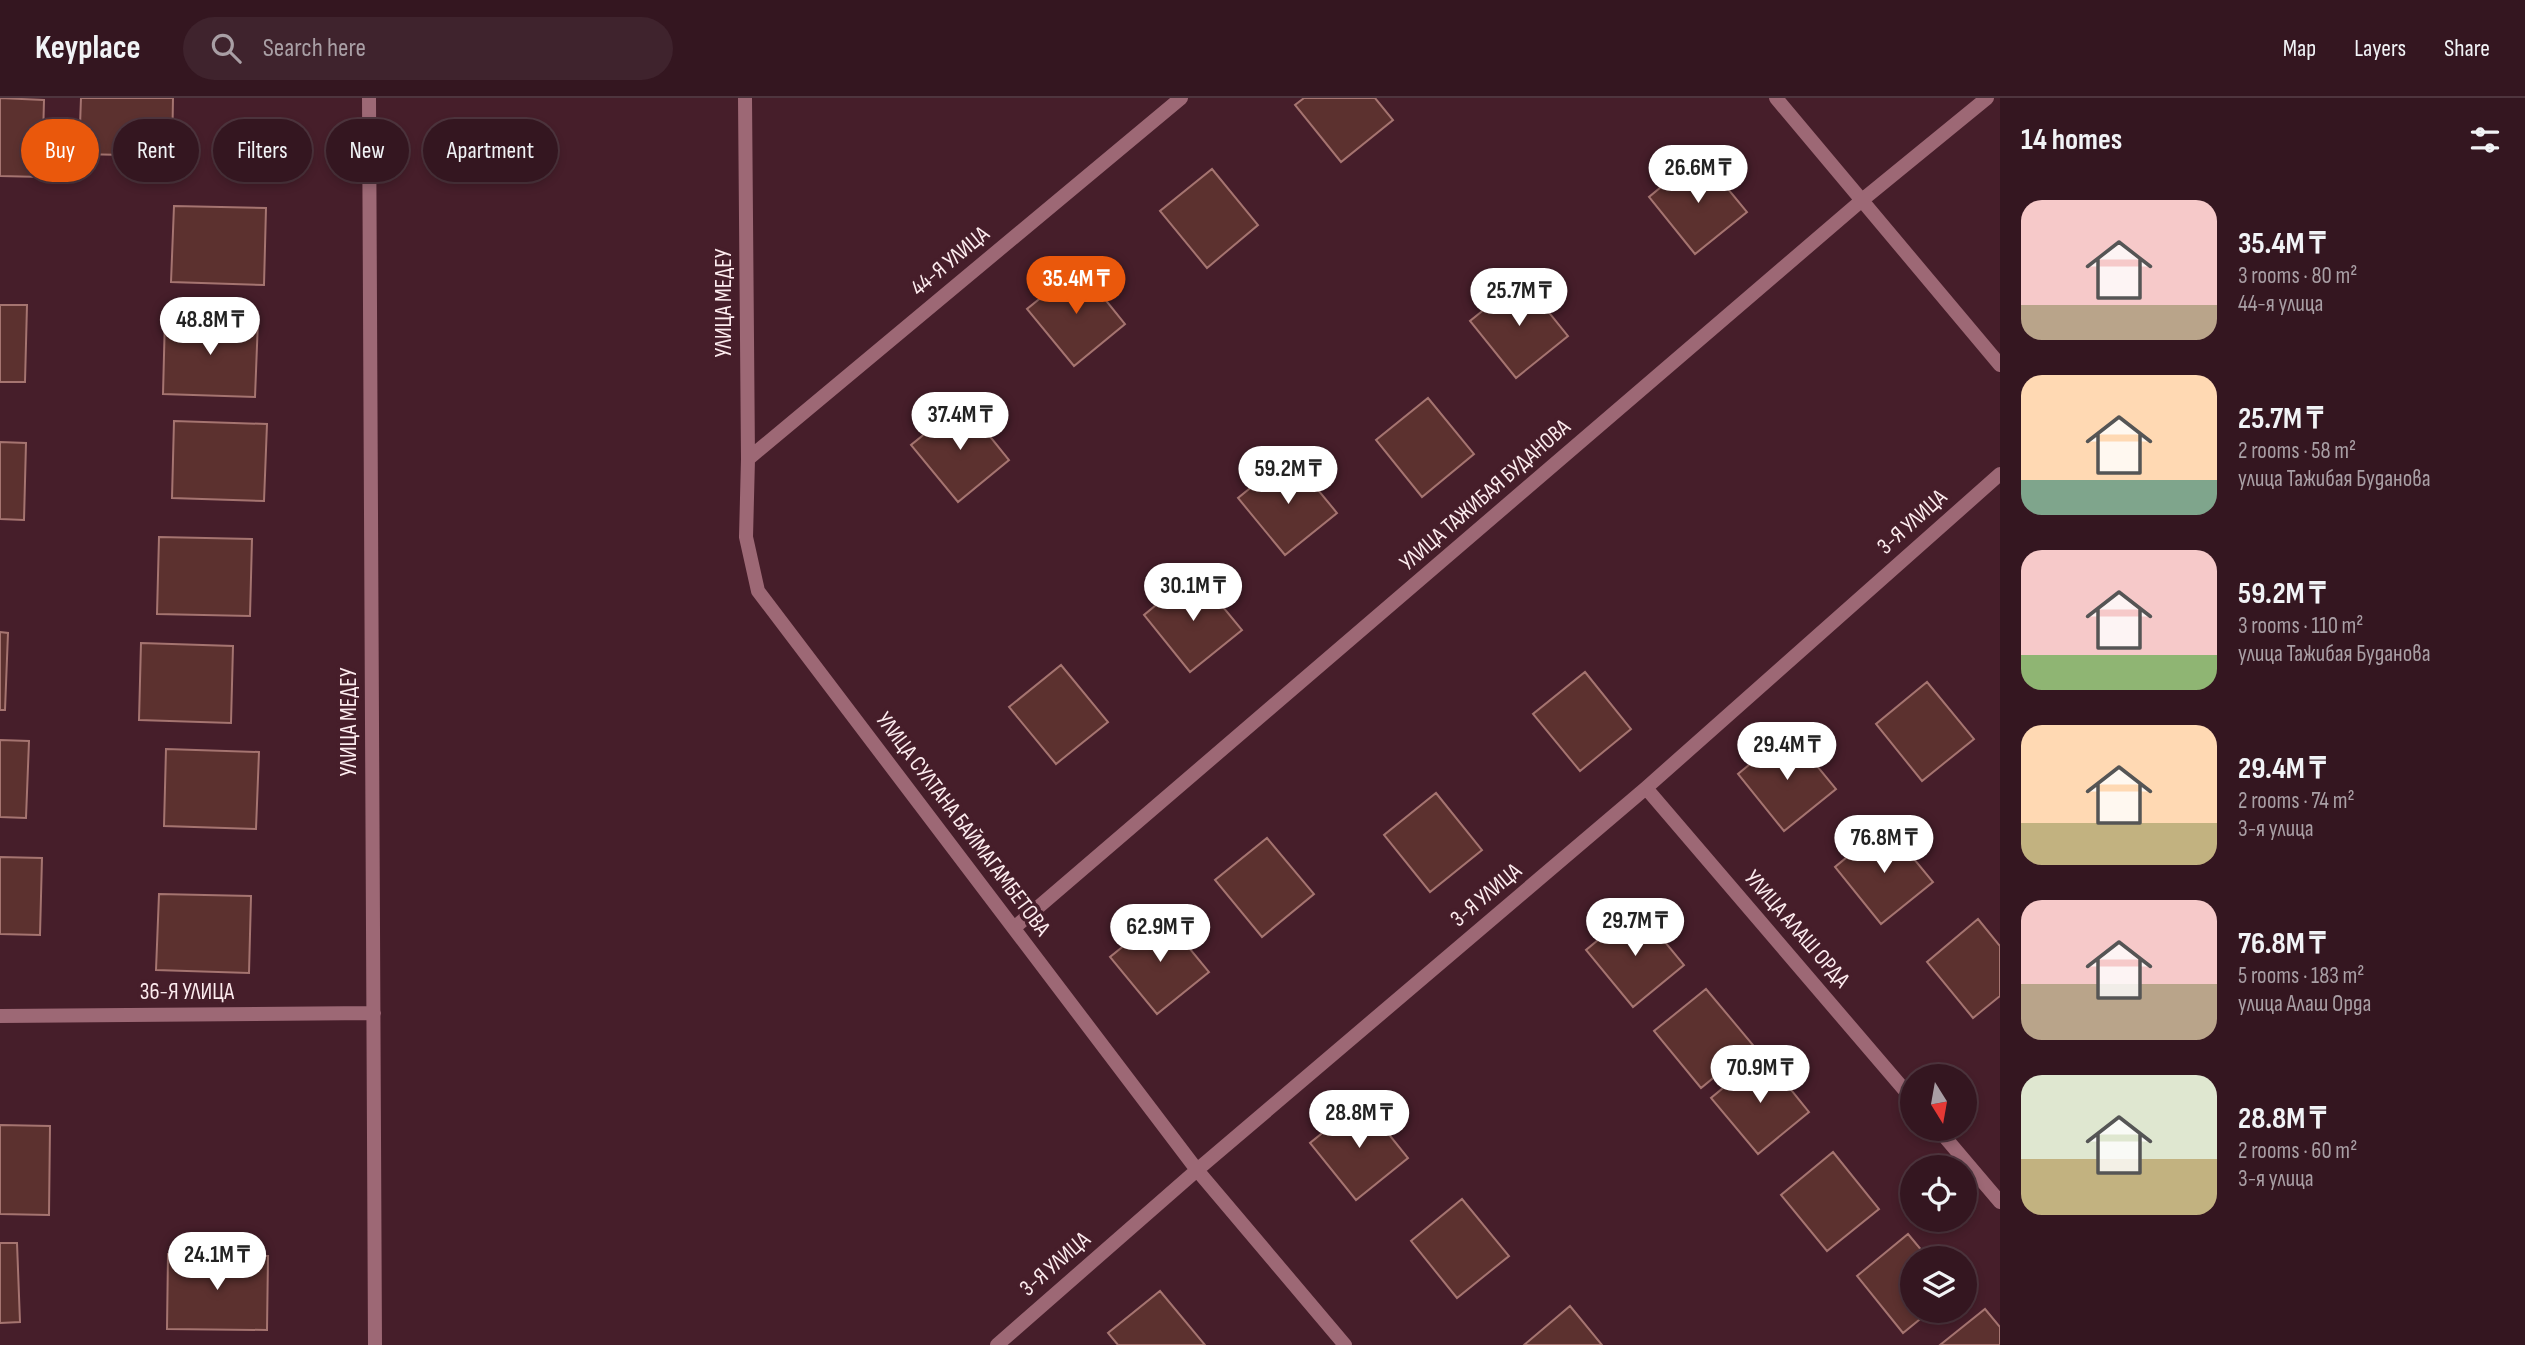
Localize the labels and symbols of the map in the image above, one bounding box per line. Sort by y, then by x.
pin: 26.6M ₸ [1633,146,1763,205]
street label: 44-Я УЛИЦА [905,220,995,302]
street label: УЛИЦА МЕДЕУ [710,248,738,357]
pin: 35.4M ₸ [1011,256,1141,316]
pin: 25.7M ₸ [1454,268,1584,328]
pin: 48.8M ₸ [145,298,275,357]
pin: 37.4M ₸ [895,392,1025,452]
street label: УЛИЦА ТАЖИБАЯ БУДАНОВА [1394,413,1576,577]
pin: 59.2M ₸ [1223,446,1353,506]
street label: 3-Я УЛИЦА [1871,483,1953,561]
pin: 30.1M ₸ [1128,564,1258,623]
street label: УЛИЦА МЕДЕУ [335,667,363,776]
street label: УЛИЦА СУЛТАНА БАЙМАГАМБЕТОВА [870,706,1056,942]
pin: 29.4M ₸ [1722,722,1852,782]
pin: 76.8M ₸ [1819,816,1949,875]
street label: 3-Я УЛИЦА [1445,857,1527,933]
street label: УЛИЦА АЛАШ ОРДА [1738,864,1856,994]
pin: 29.7M ₸ [1570,898,1700,958]
pin: 62.9M ₸ [1095,904,1225,964]
street label: 36-Я УЛИЦА [140,978,234,1006]
pin: 70.9M ₸ [1695,1046,1825,1105]
north arrow [1900,1064,1978,1141]
pin: 28.8M ₸ [1294,1090,1424,1150]
street label: 3-Я УЛИЦА [1014,1226,1096,1302]
pin: 24.1M ₸ [152,1232,282,1292]

